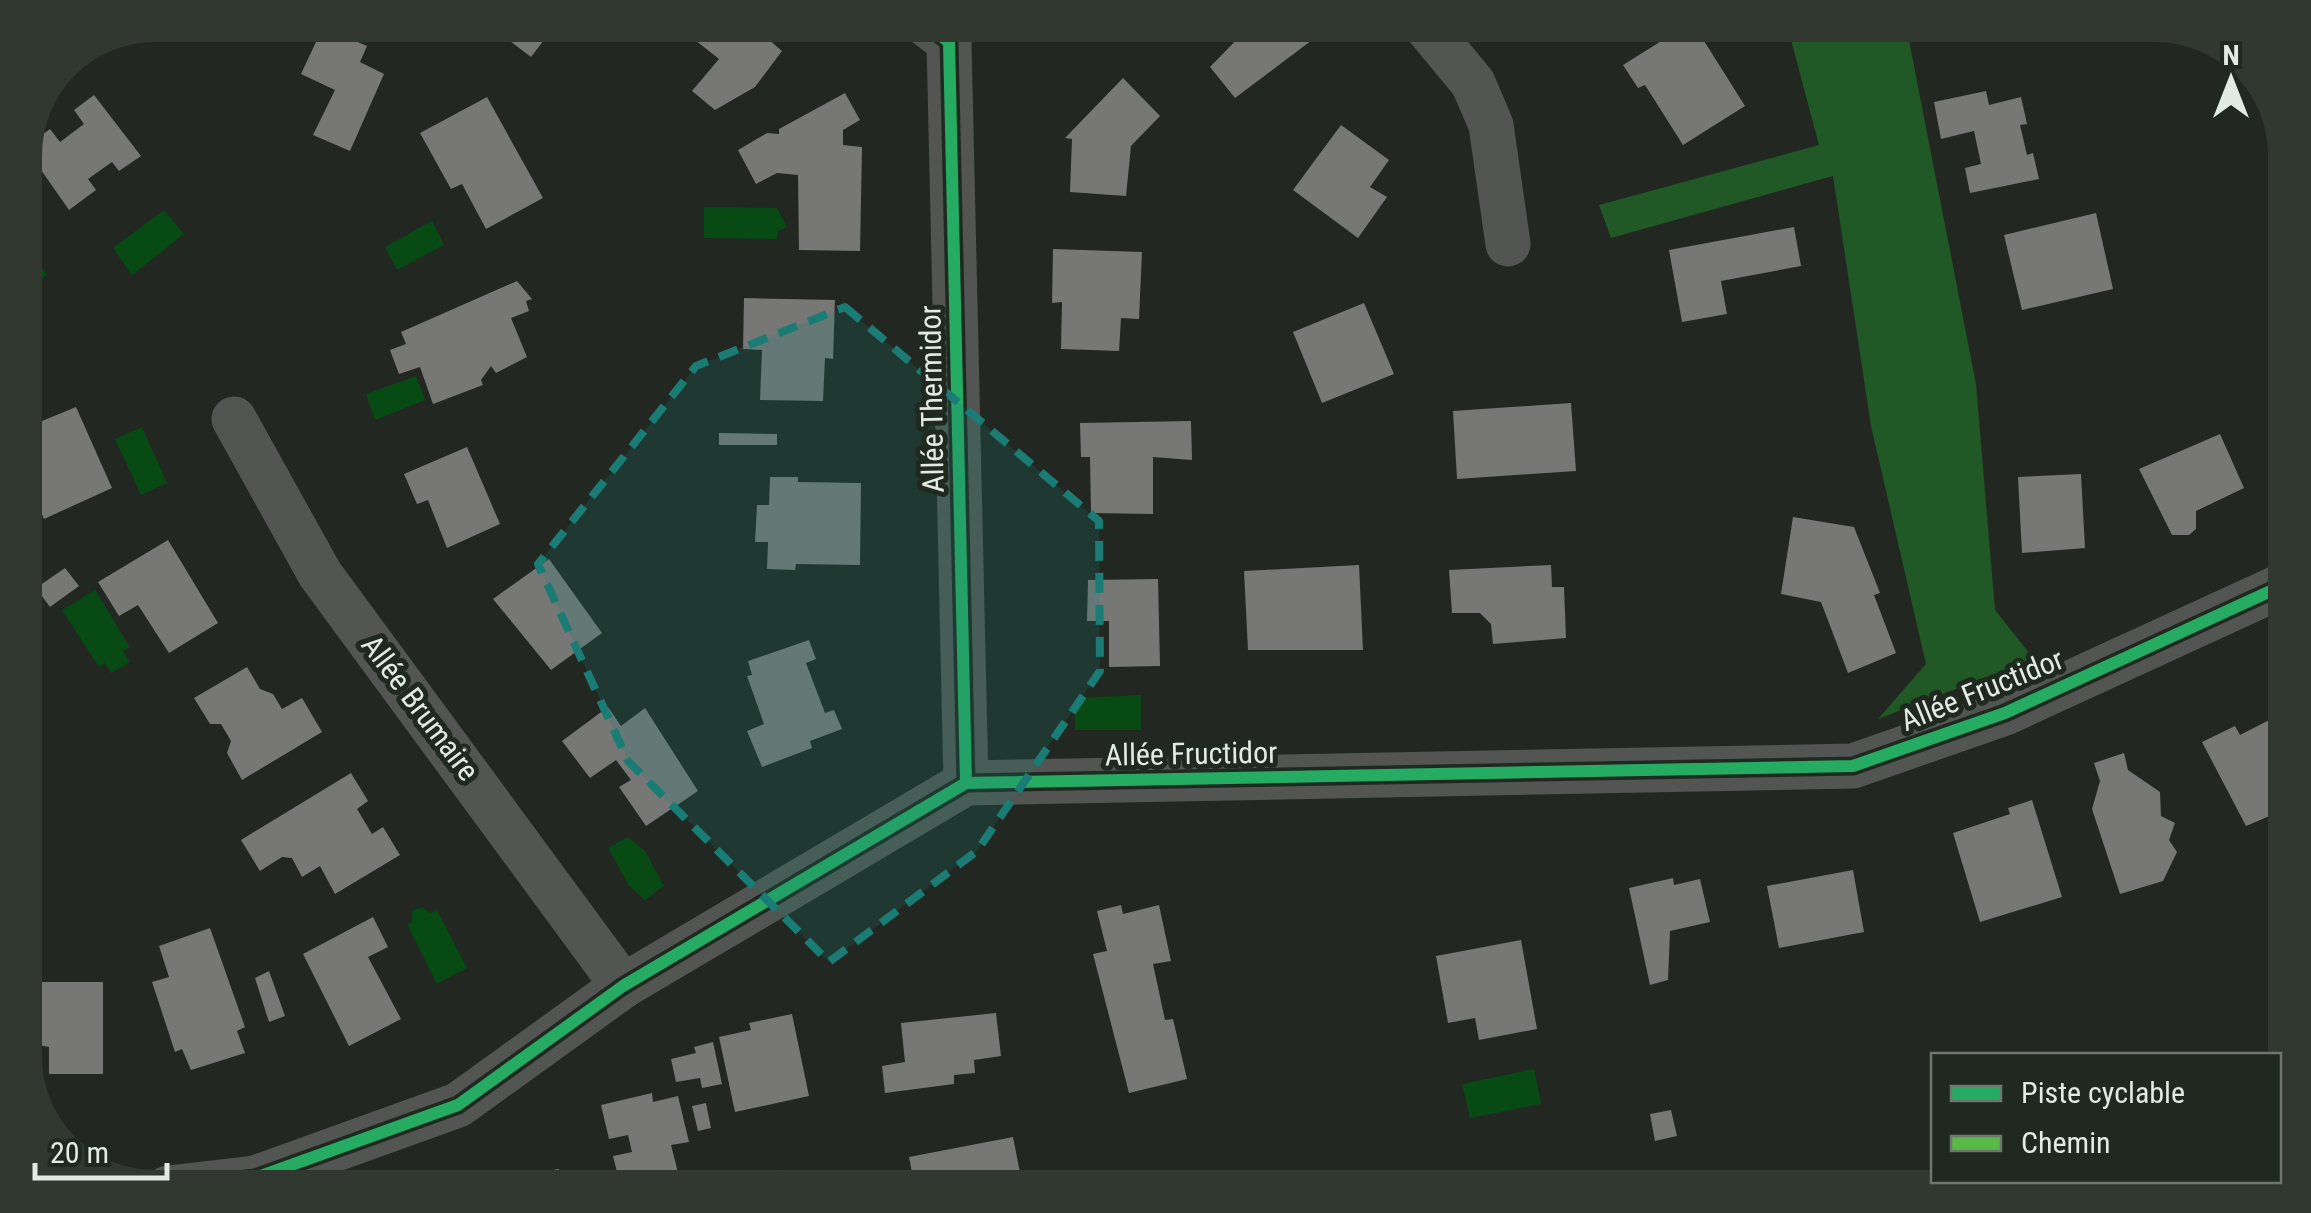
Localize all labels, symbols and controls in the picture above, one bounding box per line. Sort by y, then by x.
north arrow [2181,30,2281,130]
text: N [2222,39,2240,72]
street label: Allée Thermidor [912,305,951,493]
street label: Allée Brumaire [354,628,486,787]
street label: Allée Fructidor [1895,641,2068,738]
street label: Allée Fructidor [1104,734,1278,773]
legend [1931,1053,2281,1183]
text: Piste cyclable [2021,1075,2185,1110]
scale bar [35,1118,168,1180]
text: Chemin [2021,1125,2111,1160]
text: 20 m [50,1135,109,1170]

